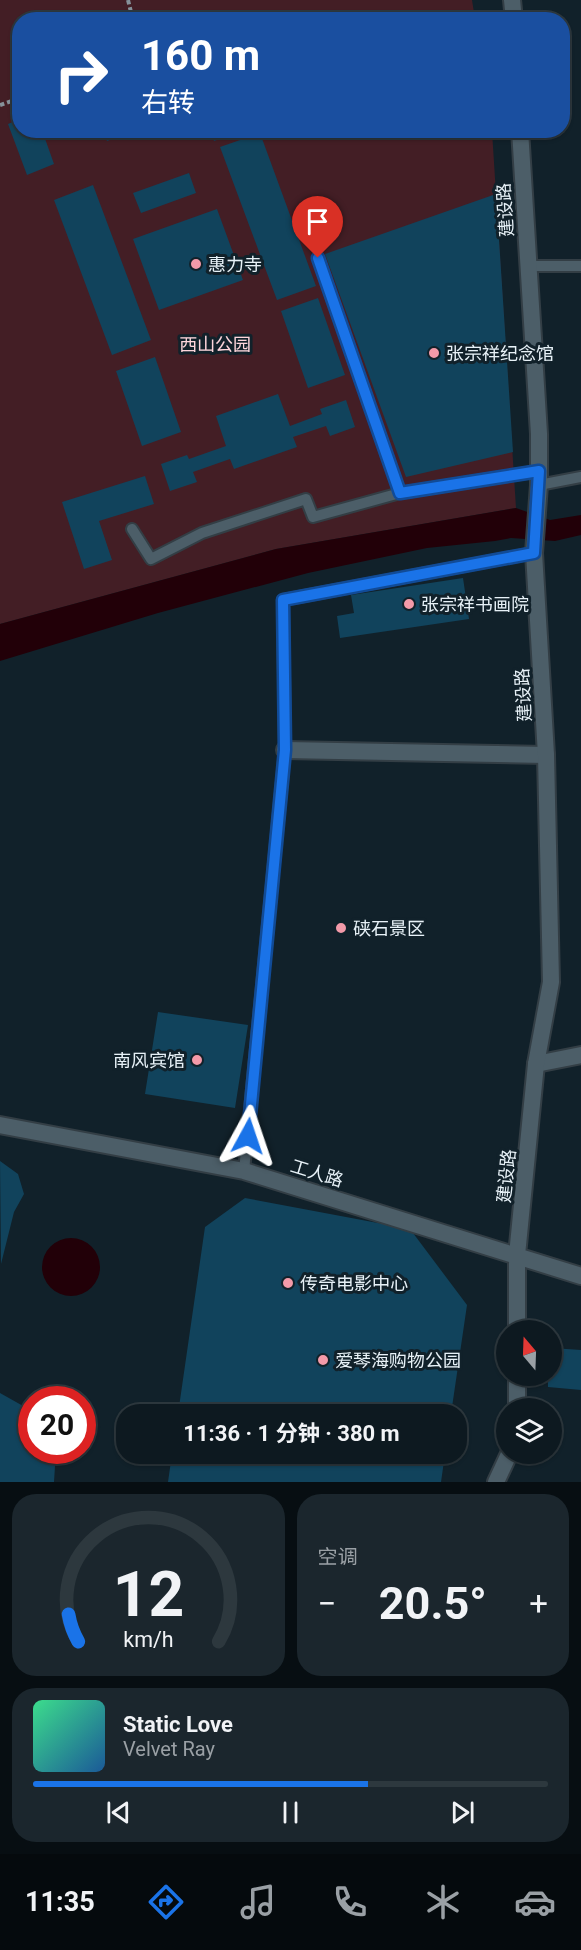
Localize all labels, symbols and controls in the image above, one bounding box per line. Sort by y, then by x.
text: 160 m [141,31,260,80]
icon: right [42,36,120,114]
text: 右转 [141,87,195,119]
street label: 建设路 [493,182,517,238]
pin [292,196,343,258]
icon: arrive [301,205,334,238]
place label: 惠力寺 [208,254,262,275]
marker: 惠力寺 [189,257,203,271]
park label: 西山公园 [179,334,251,355]
place label: 张宗祥纪念馆 [446,343,554,364]
marker: 张宗祥纪念馆 [427,346,441,360]
place label: 张宗祥书画院 [421,594,529,615]
marker: 张宗祥书画院 [402,597,416,611]
street label: 建设路 [511,667,535,723]
place label: 硖石景区 [353,918,425,939]
marker: 硖石景区 [334,921,348,935]
place label: 南风宾馆 [113,1050,185,1071]
marker: 南风宾馆 [190,1053,204,1067]
position arrow [216,1104,280,1168]
street label: 建设路 [493,1148,519,1204]
street label: 工人路 [288,1155,346,1191]
place label: 传奇电影中心 [300,1273,408,1294]
marker: 传奇电影中心 [281,1276,295,1290]
north arrow [496,1320,562,1386]
map controls [496,1320,562,1464]
place label: 爱琴海购物公园 [335,1350,461,1371]
marker: 爱琴海购物公园 [316,1353,330,1367]
speed limit sign: 20 [18,1386,96,1464]
button: layers [496,1398,562,1464]
text: 11:36 · 1 分钟 · 380 m [183,1421,400,1446]
text: 空调 [318,1545,358,1569]
text: 12 [112,1558,184,1631]
text: 20.5° [379,1577,487,1630]
text: − [318,1584,336,1623]
text: + [529,1584,548,1623]
text: km/h [123,1627,173,1652]
text: Static Love [123,1712,233,1737]
text: Velvet Ray [123,1737,215,1761]
icon: previous [102,1796,135,1829]
icon: pause [274,1796,307,1829]
icon: next [446,1796,479,1829]
icon: directions [145,1881,187,1923]
icon: music [237,1881,279,1923]
icon: phone [329,1881,371,1923]
icon: climate [422,1881,464,1923]
icon: car [514,1881,556,1923]
text: 11:35 [25,1886,95,1918]

